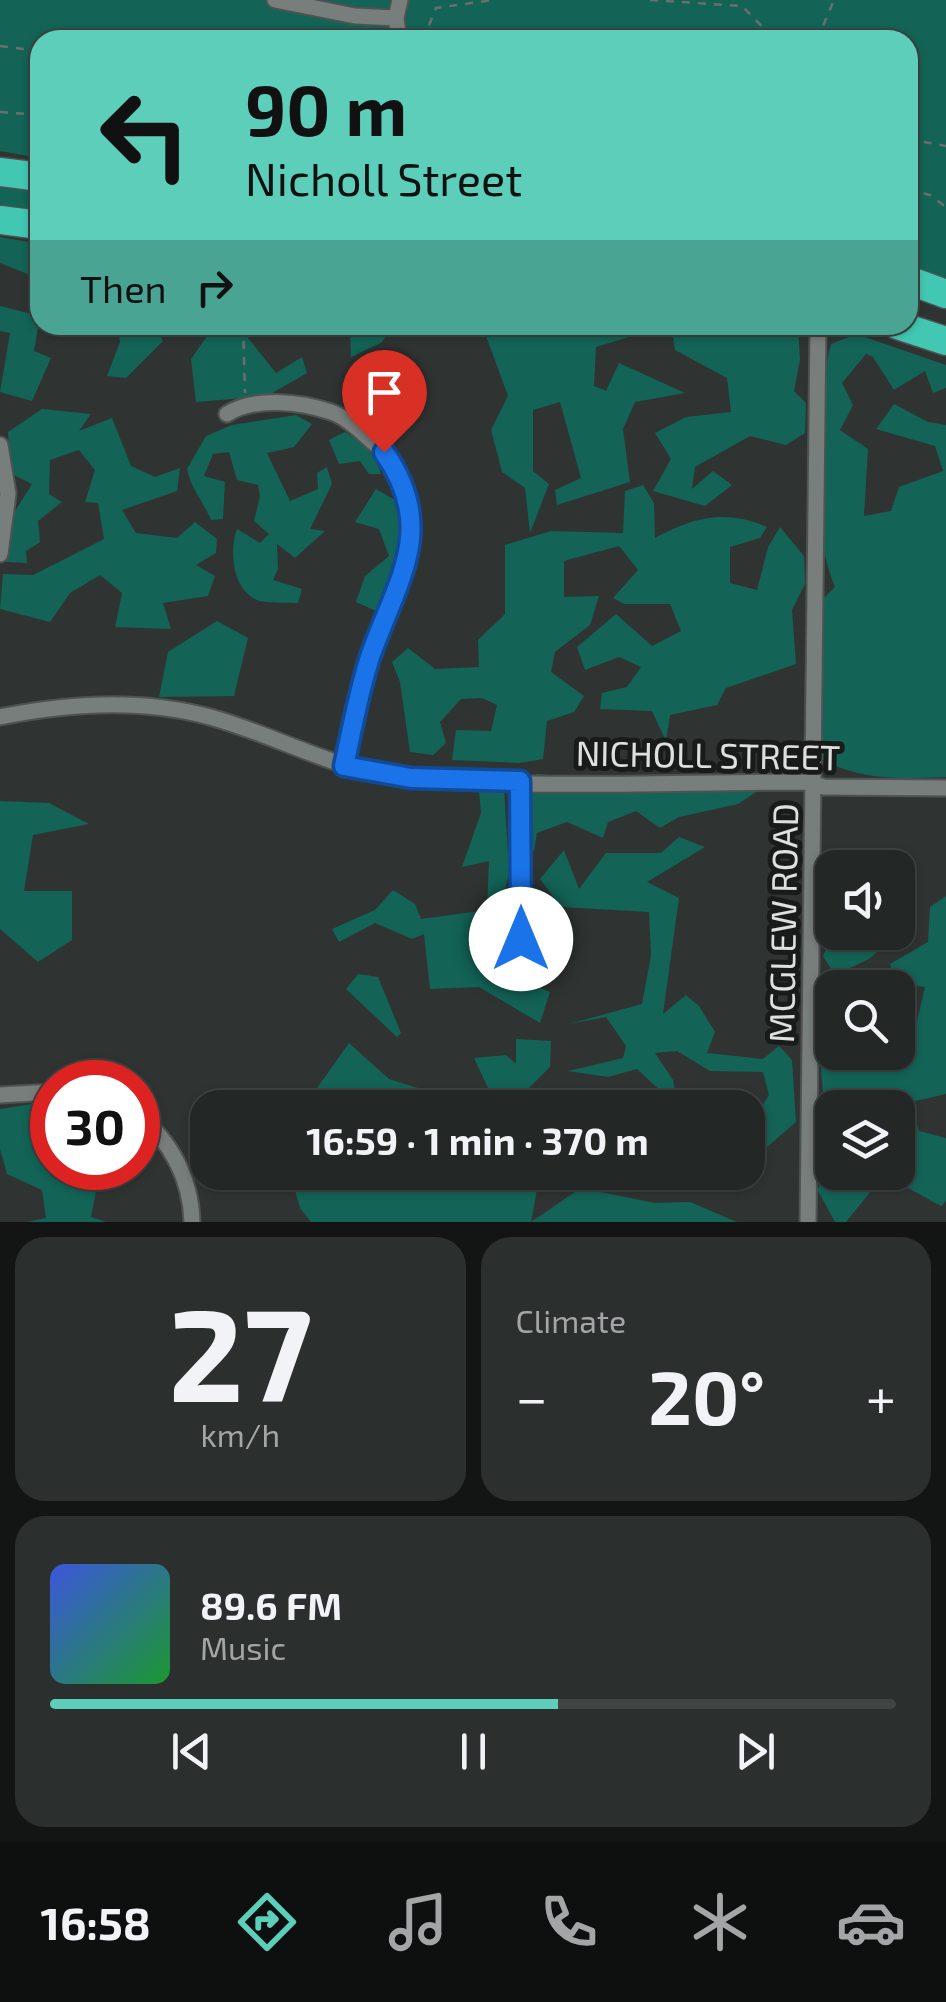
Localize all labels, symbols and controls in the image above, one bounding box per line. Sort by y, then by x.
text: 90 m [245,66,407,150]
icon: left [80,70,210,200]
text: Nicholl Street [245,151,522,205]
icon: right [187,260,242,315]
text: Then [80,265,167,311]
pin [342,350,427,453]
icon: arrive [357,365,412,420]
street label: NICHOLL STREET [575,731,841,777]
street label: MCGLEW ROAD [759,803,805,1043]
map controls [815,850,915,1190]
button: sound [815,850,915,950]
position arrow [469,887,573,991]
button: search [815,970,915,1070]
speed limit sign: 30 [30,1060,160,1190]
button: layers [815,1090,915,1190]
text: 16:59 · 1 min · 370 m [306,1117,649,1163]
text: 27 [168,1272,312,1428]
text: Climate [516,1301,626,1339]
text: 20° [648,1350,765,1440]
text: − [516,1363,548,1429]
text: + [866,1363,896,1429]
text: km/h [201,1415,280,1453]
text: 89.6 FM [200,1582,342,1628]
text: Music [200,1628,286,1666]
icon: previous [164,1724,219,1779]
icon: pause [446,1724,501,1779]
icon: next [728,1724,783,1779]
icon: directions [232,1887,302,1957]
icon: music [383,1887,453,1957]
icon: phone [534,1887,604,1957]
icon: climate [685,1887,755,1957]
icon: car [836,1887,906,1957]
text: 16:58 [40,1895,151,1949]

